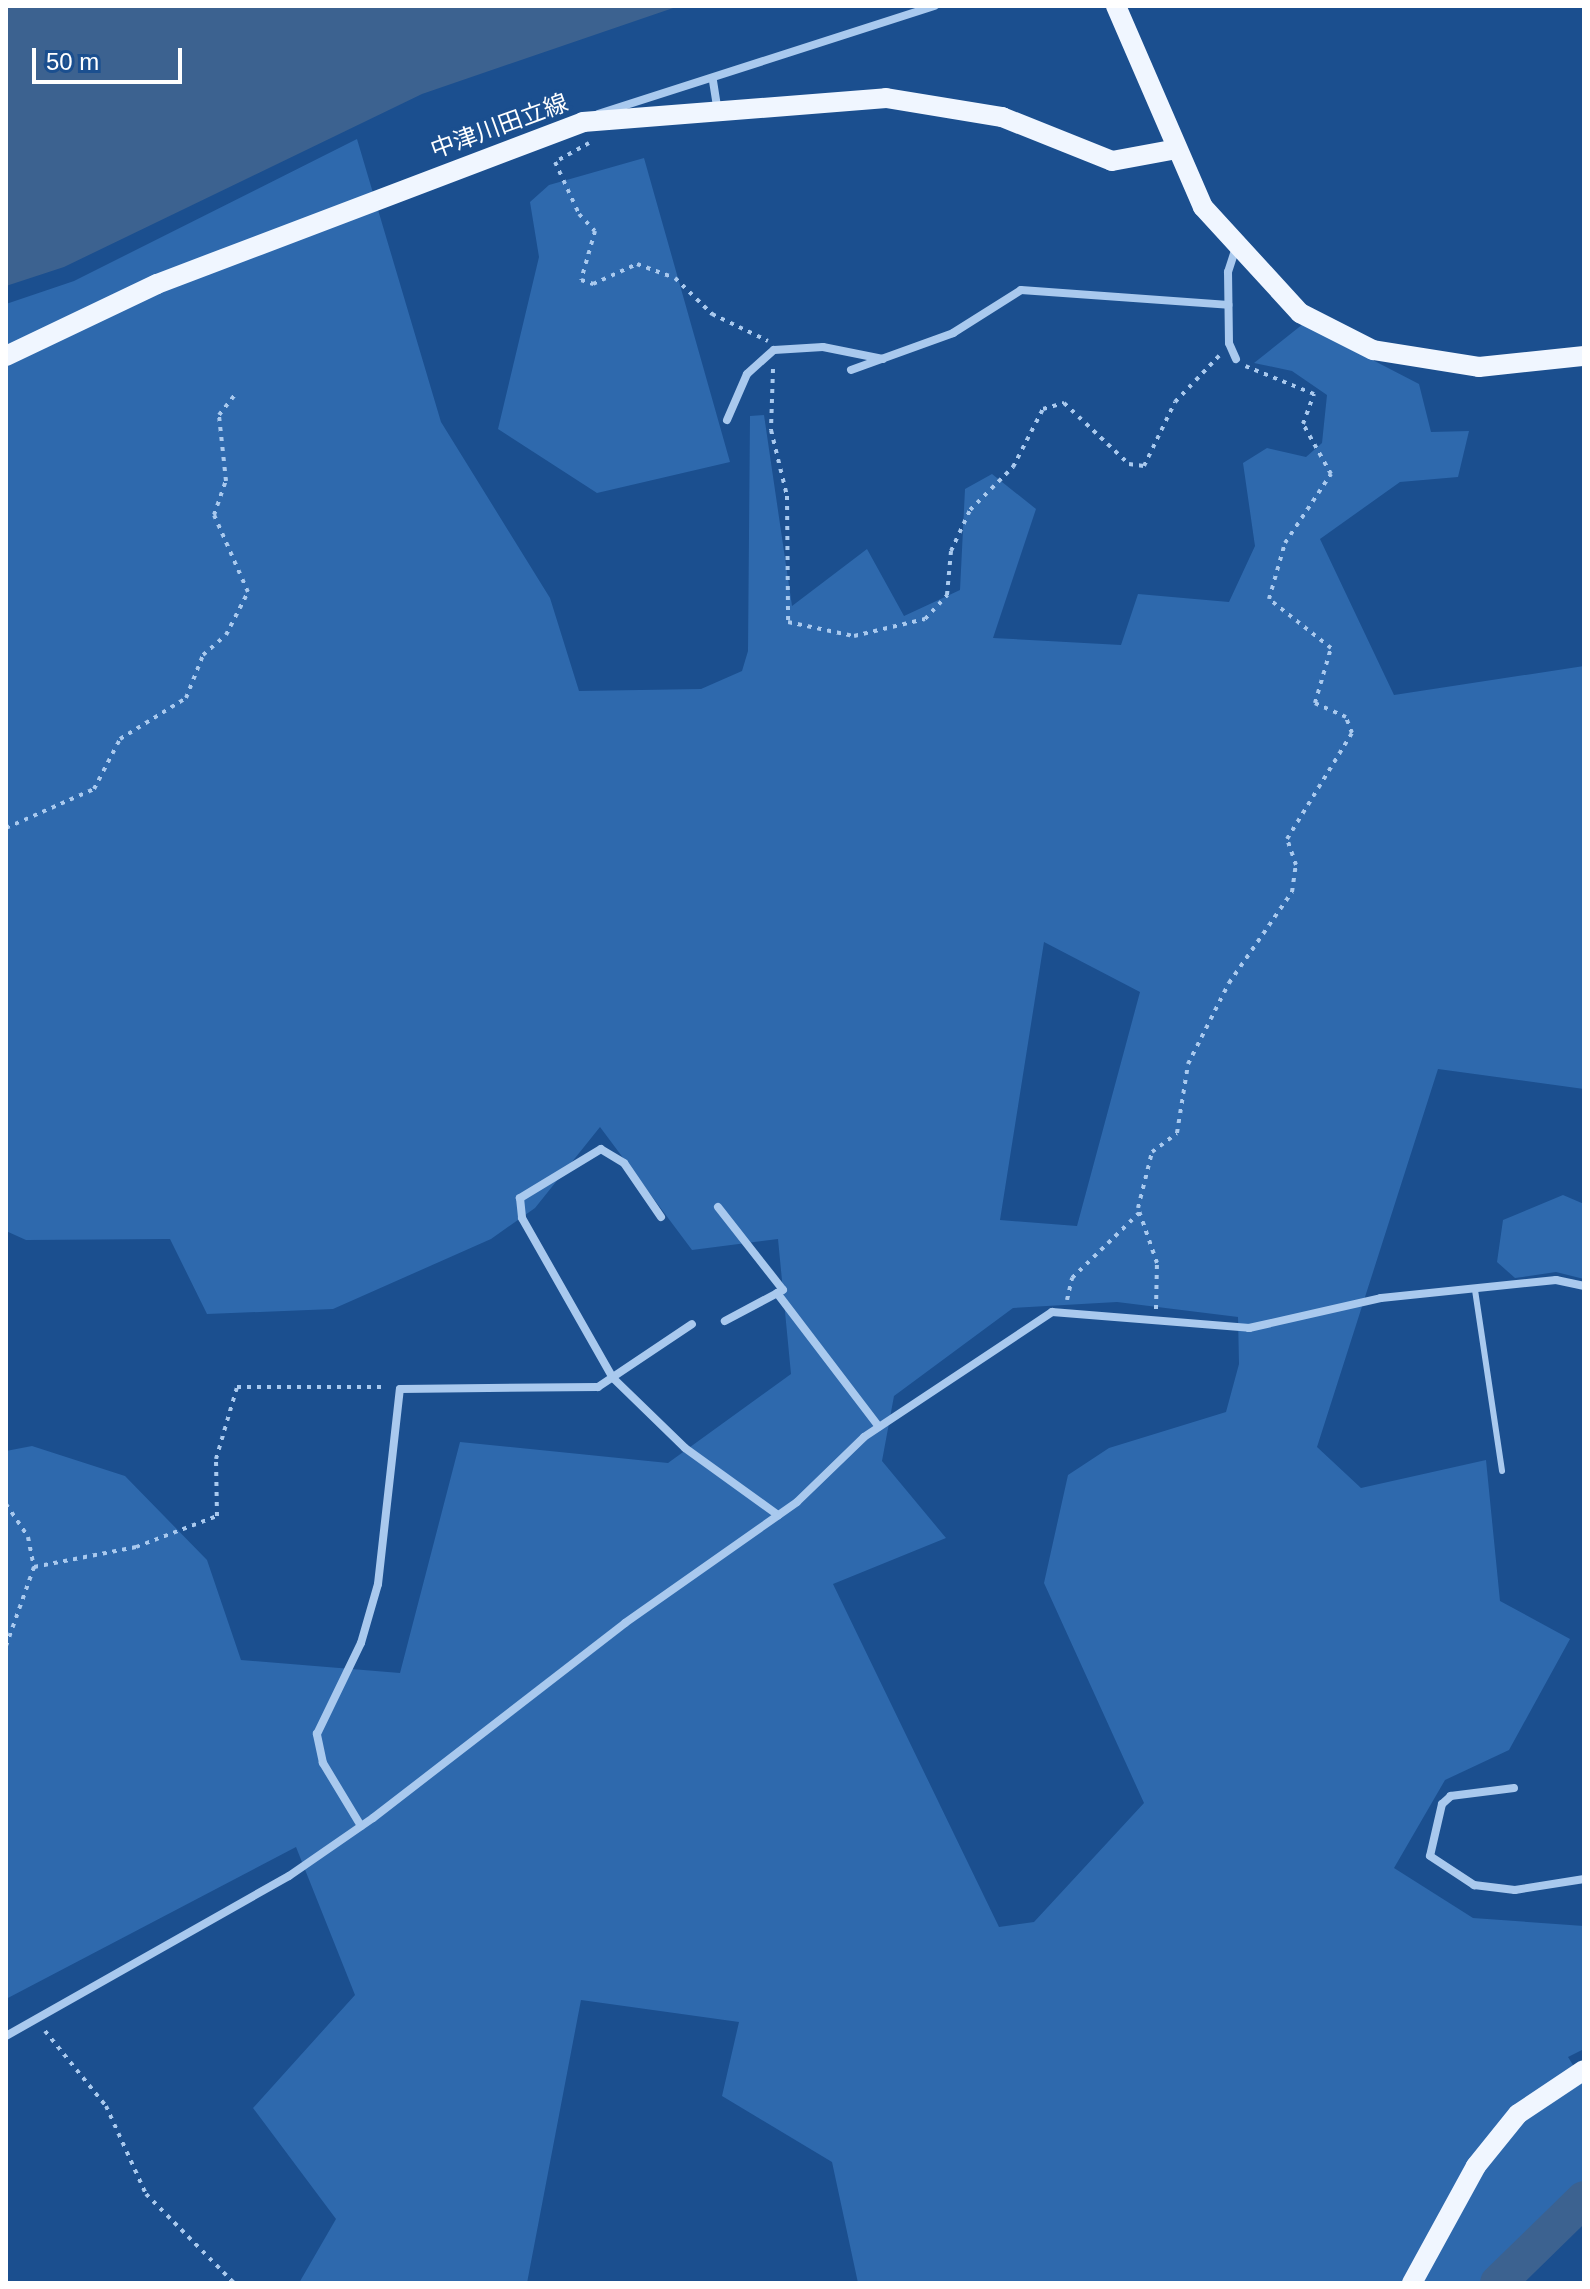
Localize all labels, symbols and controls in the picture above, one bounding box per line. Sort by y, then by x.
scale bar [36,32,186,82]
text: 50 m [46,48,99,75]
street label: 中津川田立線 [426,88,572,164]

